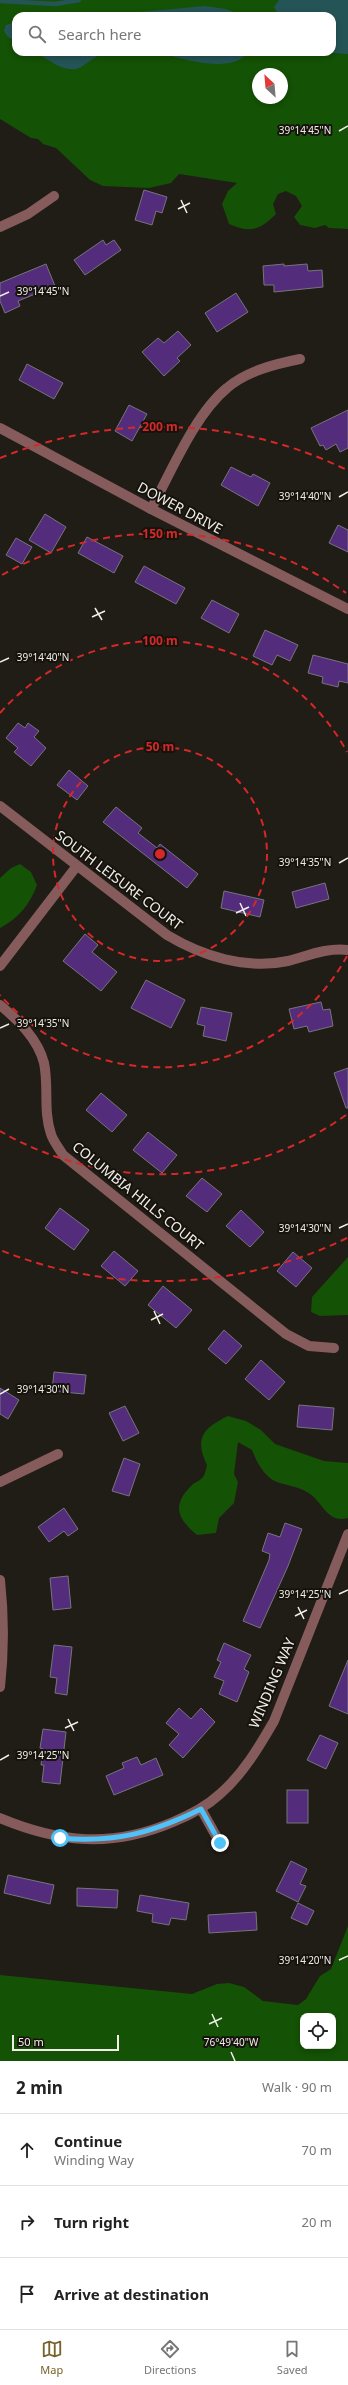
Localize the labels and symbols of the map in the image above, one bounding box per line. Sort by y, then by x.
north arrow [252,68,288,104]
text: 39°14'45"N [279,123,331,137]
text: 39°14'45"N [17,284,69,298]
text: 200 m [142,418,178,435]
street label: DOWER DRIVE [134,477,226,538]
text: 39°14'40"N [279,489,331,503]
text: 150 m [142,525,178,542]
text: 100 m [142,632,178,649]
text: 39°14'40"N [17,650,69,664]
text: 50 m [146,738,174,755]
street label: SOUTH LEISURE COURT [52,825,187,934]
centre of rings [153,847,167,861]
text: 39°14'35"N [279,855,331,869]
text: 39°14'35"N [17,1016,69,1030]
street label: COLUMBIA HILLS COURT [69,1137,208,1255]
text: 39°14'30"N [279,1221,331,1235]
text: 39°14'30"N [17,1382,69,1396]
text: 39°14'25"N [279,1587,331,1601]
street label: WINDING WAY [244,1635,299,1731]
text: 39°14'25"N [17,1748,69,1762]
route start [51,1829,69,1847]
route end [211,1834,229,1852]
text: 39°14'20"N [279,1953,331,1967]
scale bar [12,2033,119,2052]
text: 76°49'40"W [204,2035,259,2049]

